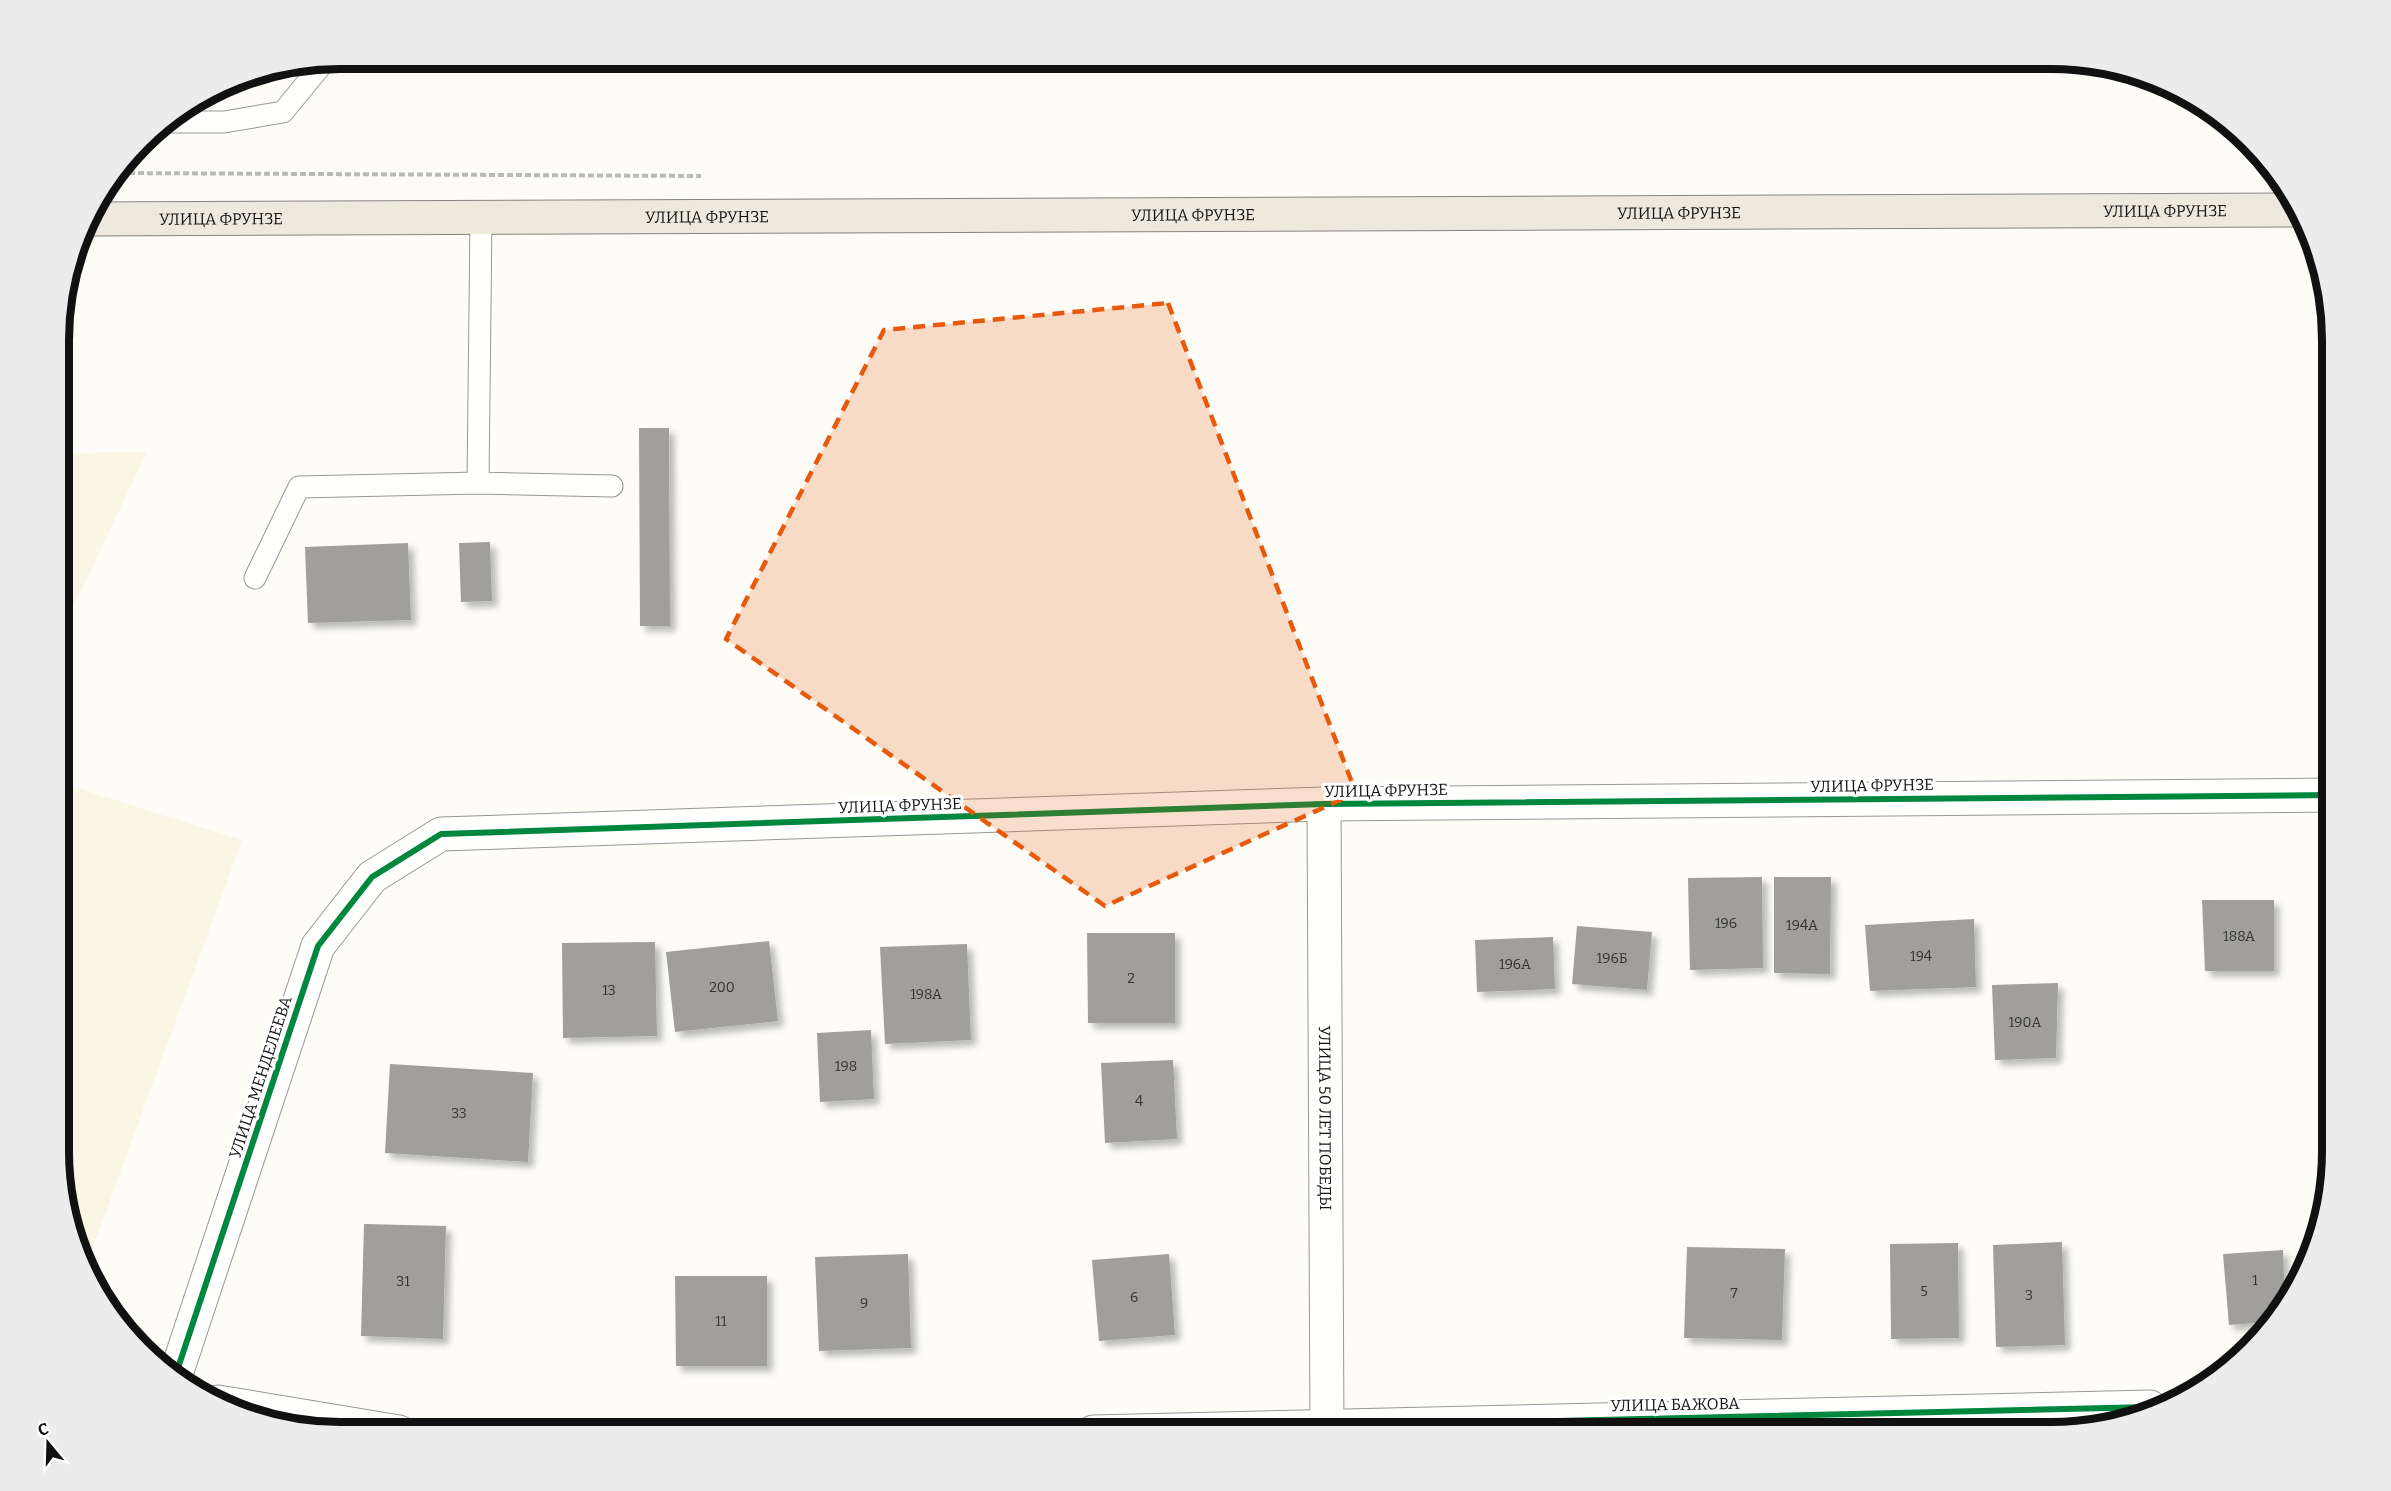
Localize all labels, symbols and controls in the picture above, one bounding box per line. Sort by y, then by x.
street label: УЛИЦА ФРУНЗЕ [2103,201,2227,221]
street label: УЛИЦА ФРУНЗЕ [1617,203,1741,223]
street label: УЛИЦА ФРУНЗЕ [1131,205,1255,225]
street label: УЛИЦА ФРУНЗЕ [645,207,769,227]
street label: УЛИЦА ФРУНЗЕ [159,209,283,229]
street label: УЛИЦА ФРУНЗЕ [1810,775,1934,796]
street label: УЛИЦА ФРУНЗЕ [1324,780,1448,801]
street label: УЛИЦА ФРУНЗЕ [838,794,962,817]
house number: 196 [1715,915,1737,932]
house number: 194А [1786,917,1818,934]
house number: 188А [2223,928,2255,945]
house number: 194 [1910,948,1932,965]
house number: 196Б [1597,950,1627,967]
house number: 196А [1499,956,1531,973]
house number: 2 [1127,970,1135,987]
house number: 200 [709,979,735,996]
house number: 13 [602,982,616,999]
house number: 198А [910,986,942,1003]
street label: УЛИЦА МЕНДЕЛЕЕВА [225,993,296,1161]
house number: 190А [2009,1014,2041,1031]
street label: УЛИЦА 50 ЛЕТ ПОБЕДЫ [1315,1026,1335,1210]
house number: 198 [835,1058,857,1075]
house number: 4 [1135,1093,1143,1110]
house number: 33 [451,1105,467,1122]
house number: 1 [2252,1272,2258,1289]
house number: 31 [396,1273,410,1290]
house number: 5 [1920,1283,1928,1300]
house number: 7 [1730,1285,1738,1302]
house number: 3 [2025,1287,2033,1304]
house number: 6 [1130,1289,1138,1306]
house number: 9 [860,1295,868,1312]
house number: 11 [715,1313,727,1330]
street label: УЛИЦА БАЖОВА [1610,1394,1740,1415]
north arrow [18,1413,78,1473]
text: С [35,1419,51,1440]

